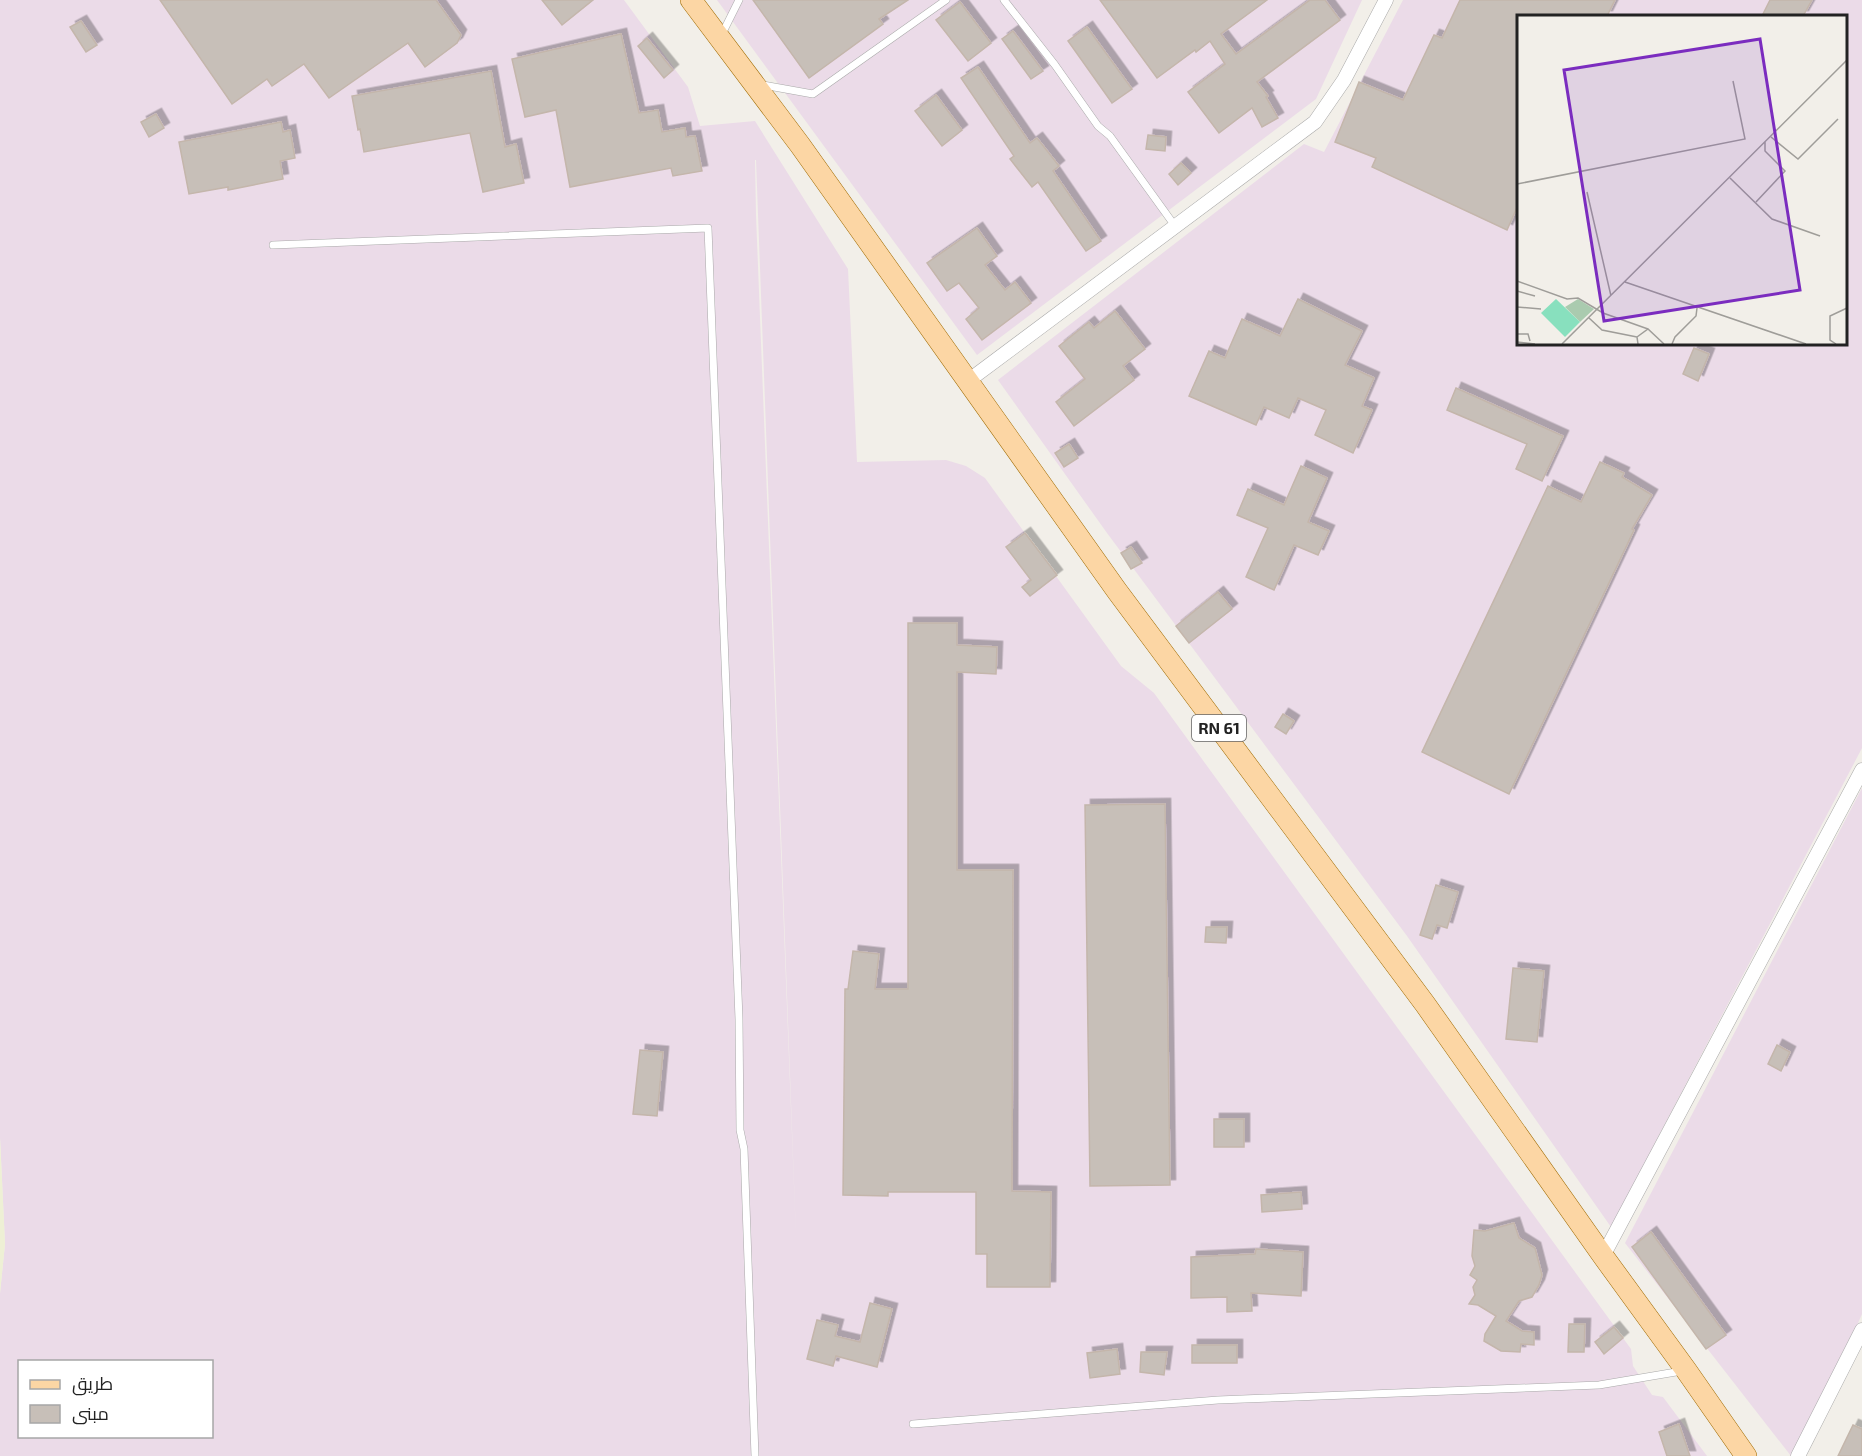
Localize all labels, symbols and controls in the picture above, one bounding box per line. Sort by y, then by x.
inset map [1517,15,1847,345]
road number: RN 61 [1192,715,1246,741]
legend [18,1360,213,1438]
text: طريق [72,1372,113,1396]
text: مبنى [72,1402,109,1425]

